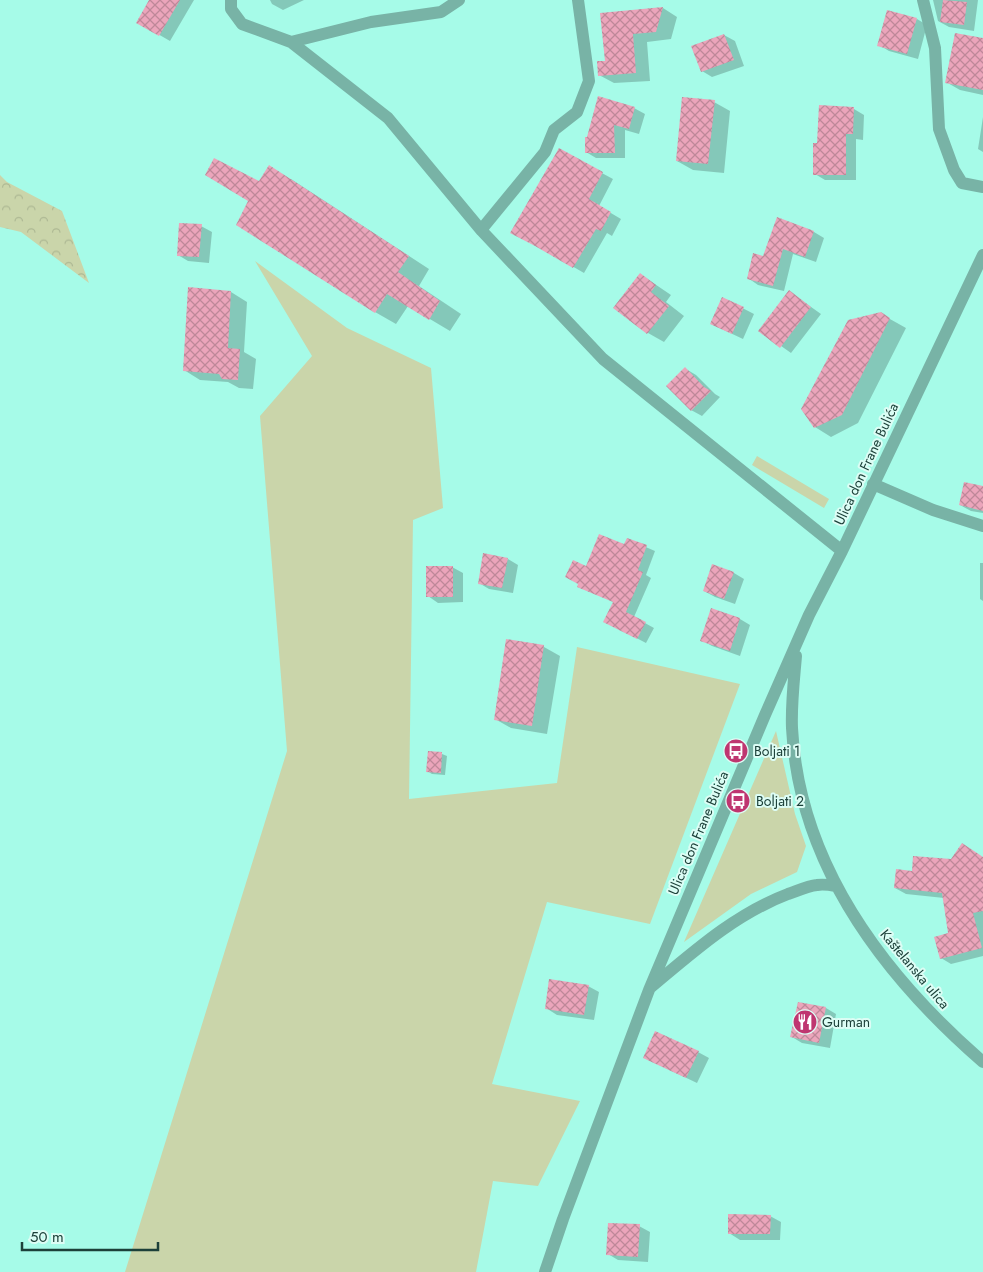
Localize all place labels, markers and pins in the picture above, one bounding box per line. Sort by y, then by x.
bus stop icon: Boljati 1 [723,738,749,764]
place label: Boljati 1 [754,741,800,761]
bus stop icon: Boljati 2 [725,788,751,814]
place label: Boljati 2 [756,791,804,811]
restaurant icon: Gurman [792,1009,818,1035]
place label: Gurman [822,1012,870,1032]

